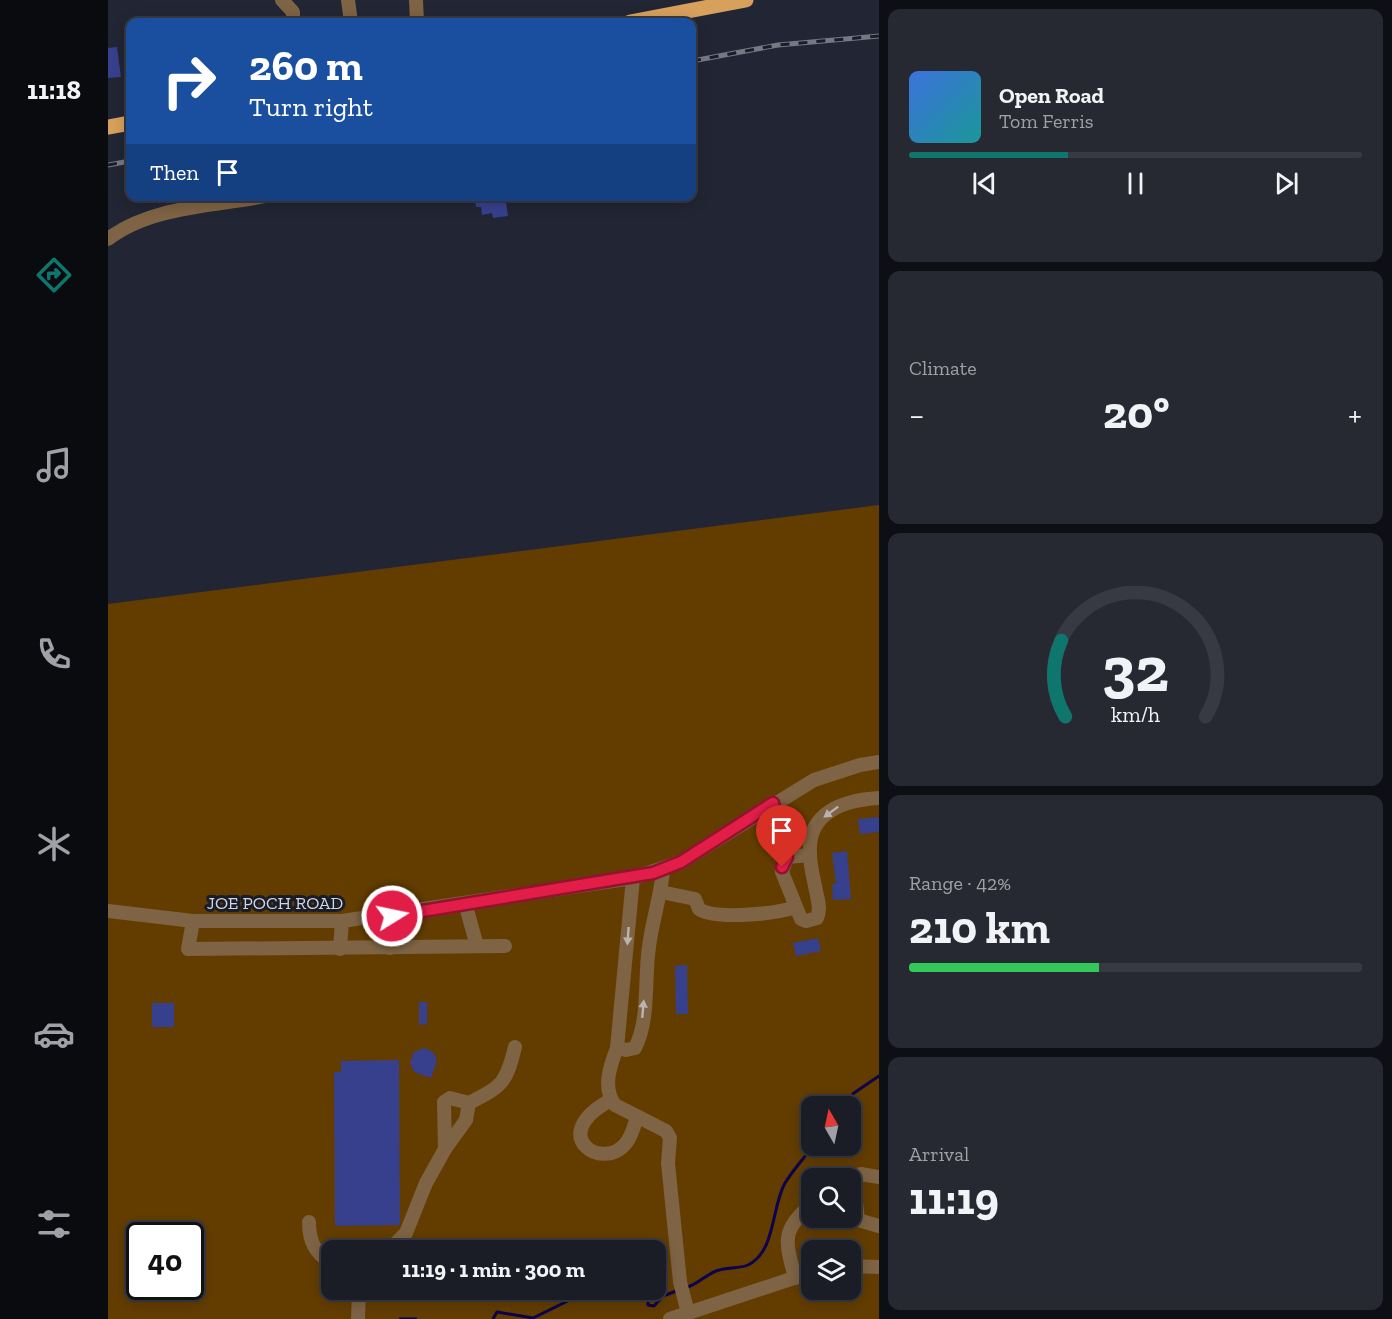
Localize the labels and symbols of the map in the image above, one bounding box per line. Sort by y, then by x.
pin [756,805,807,867]
one-way arrow [823,806,839,818]
position arrow [360,884,424,948]
street label: JOE POCH ROAD [207,892,343,914]
one-way arrow [623,927,633,946]
one-way arrow [638,999,648,1018]
north arrow [801,1096,861,1156]
speed limit sign: 40 [126,1222,204,1300]

